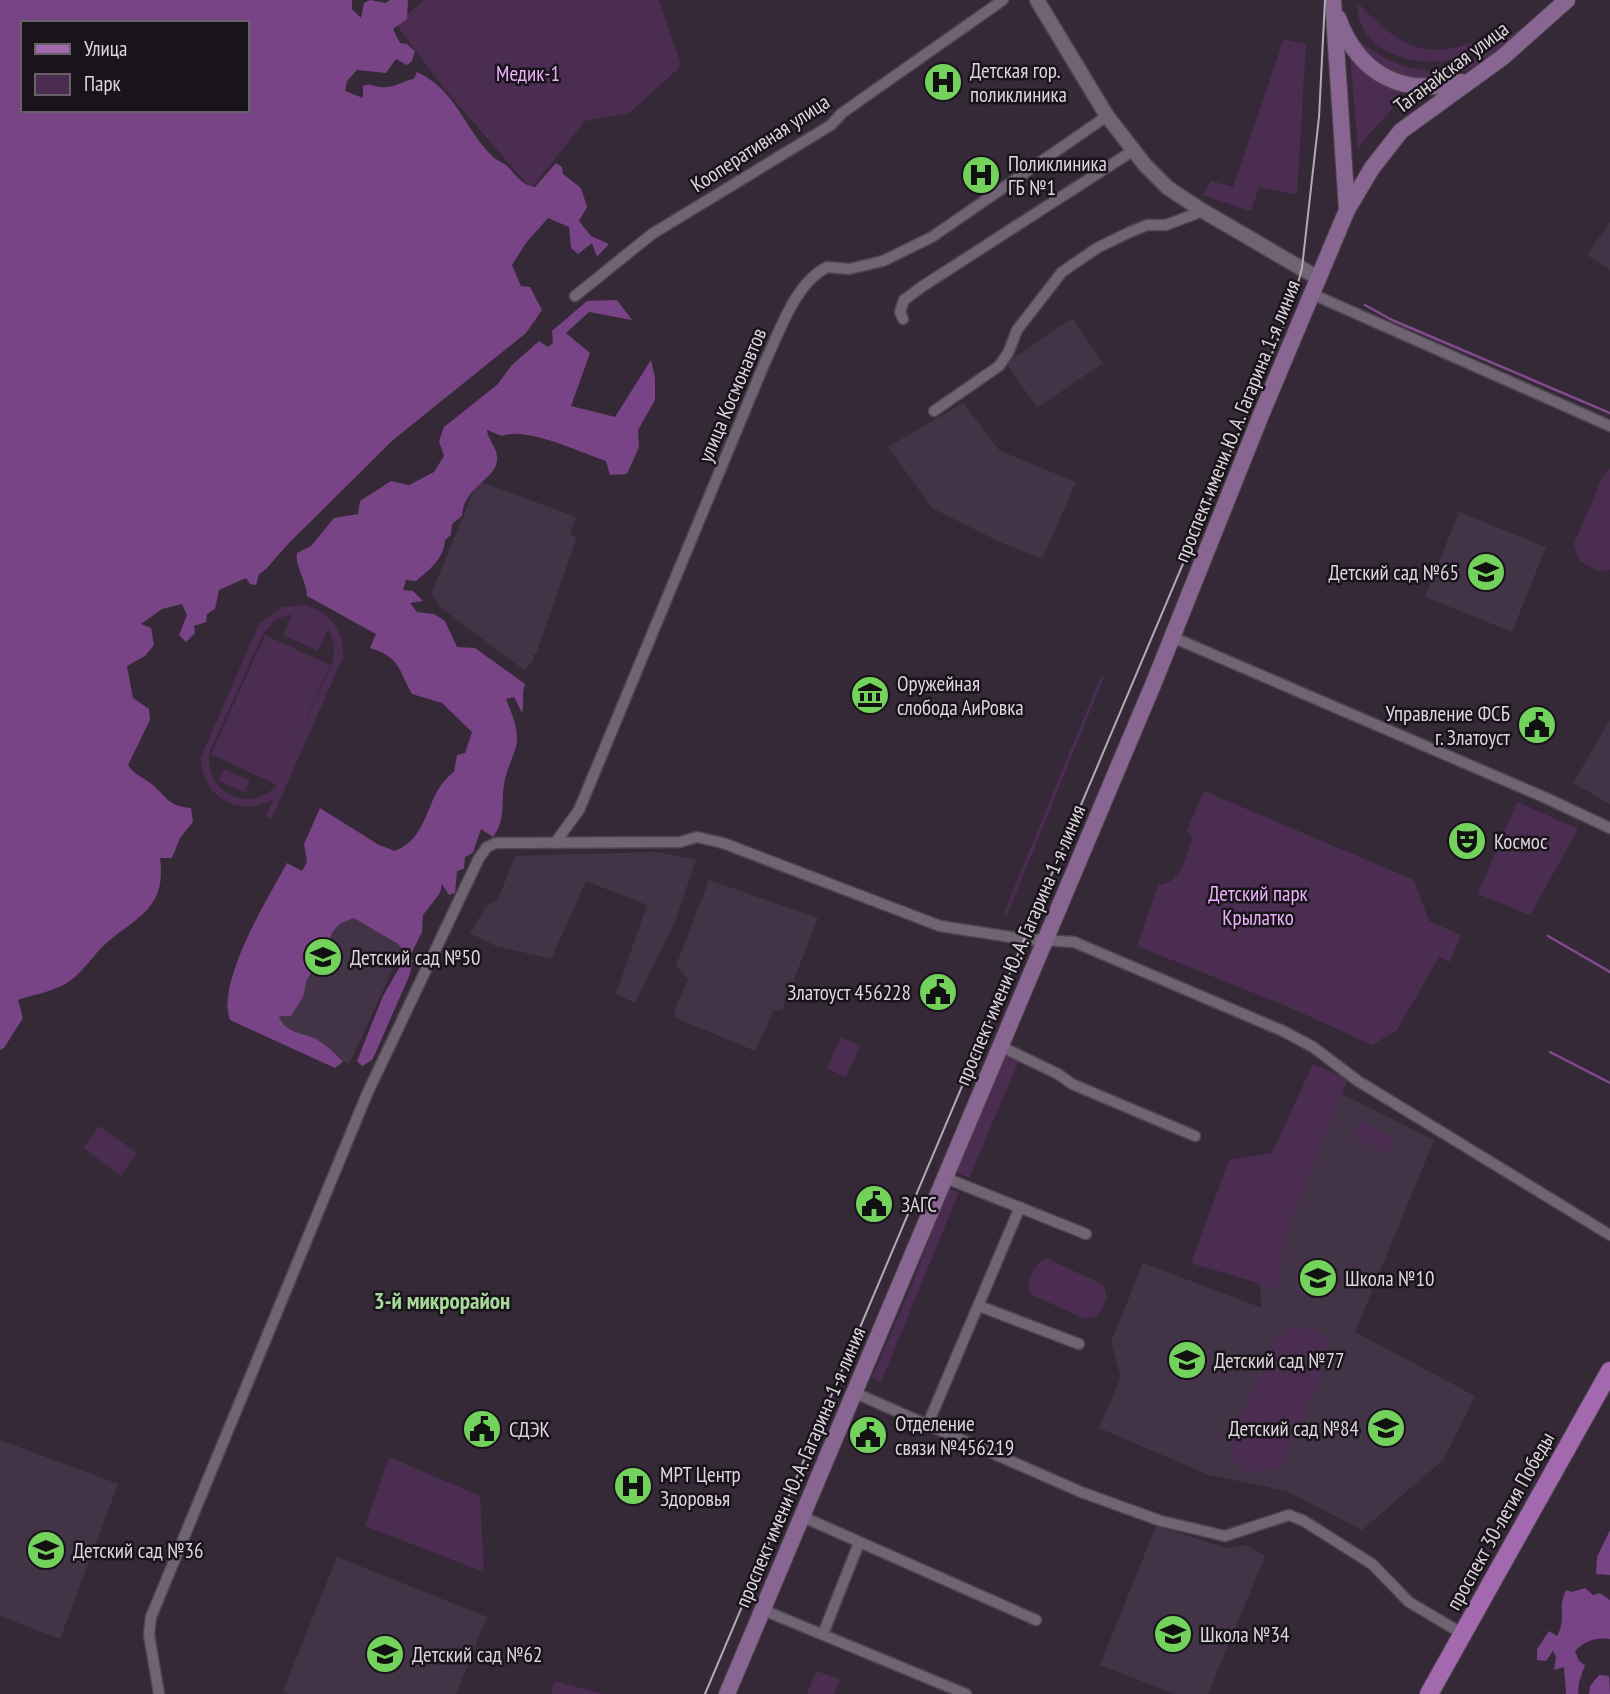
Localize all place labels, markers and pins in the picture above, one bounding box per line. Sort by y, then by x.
place label: Детская гор. поликлиника [970,57,1067,108]
hospital icon: Детская гор. поликлиника [922,61,964,103]
place label: Поликлиника ГБ №1 [1008,150,1107,201]
hospital icon: Поликлиника ГБ №1 [960,154,1002,196]
school or university icon: Детский сад №65 [1465,551,1507,593]
place label: Детский сад №65 [1329,559,1459,586]
place label: Оружейная слобода АиРовка [897,670,1024,721]
museum icon: Оружейная слобода АиРовка [849,674,891,716]
place label: Управление ФСБ г. Златоуст [1385,700,1510,751]
public building icon: Управление ФСБ г. Златоуст [1516,704,1558,746]
theatre icon: Космос [1446,820,1488,862]
place label: Космос [1494,828,1548,855]
school or university icon: Детский сад №50 [302,936,344,978]
place label: Детский сад №50 [350,944,480,971]
public building icon: Златоуст 456228 [917,971,959,1013]
place label: Златоуст 456228 [787,979,911,1006]
public building icon: ЗАГС [853,1183,895,1225]
place label: ЗАГС [901,1191,937,1218]
school or university icon: Школа №10 [1297,1257,1339,1299]
place label: Школа №10 [1345,1265,1434,1292]
school or university icon: Детский сад №77 [1166,1339,1208,1381]
place label: Детский сад №77 [1214,1347,1344,1374]
school or university icon: Детский сад №84 [1365,1407,1407,1449]
public building icon: СДЭК [461,1408,503,1450]
place label: Отделение связи №456219 [895,1410,1014,1461]
public building icon: Отделение связи №456219 [847,1414,889,1456]
place label: Детский сад №84 [1229,1415,1360,1442]
place label: СДЭК [509,1416,550,1443]
place label: МРТ Центр Здоровья [660,1461,741,1512]
hospital icon: МРТ Центр Здоровья [612,1465,654,1507]
school or university icon: Детский сад №36 [25,1529,67,1571]
place label: Детский сад №36 [73,1537,203,1564]
school or university icon: Школа №34 [1152,1613,1194,1655]
place label: Школа №34 [1200,1621,1290,1648]
school or university icon: Детский сад №62 [364,1633,406,1675]
place label: Детский сад №62 [412,1641,542,1668]

